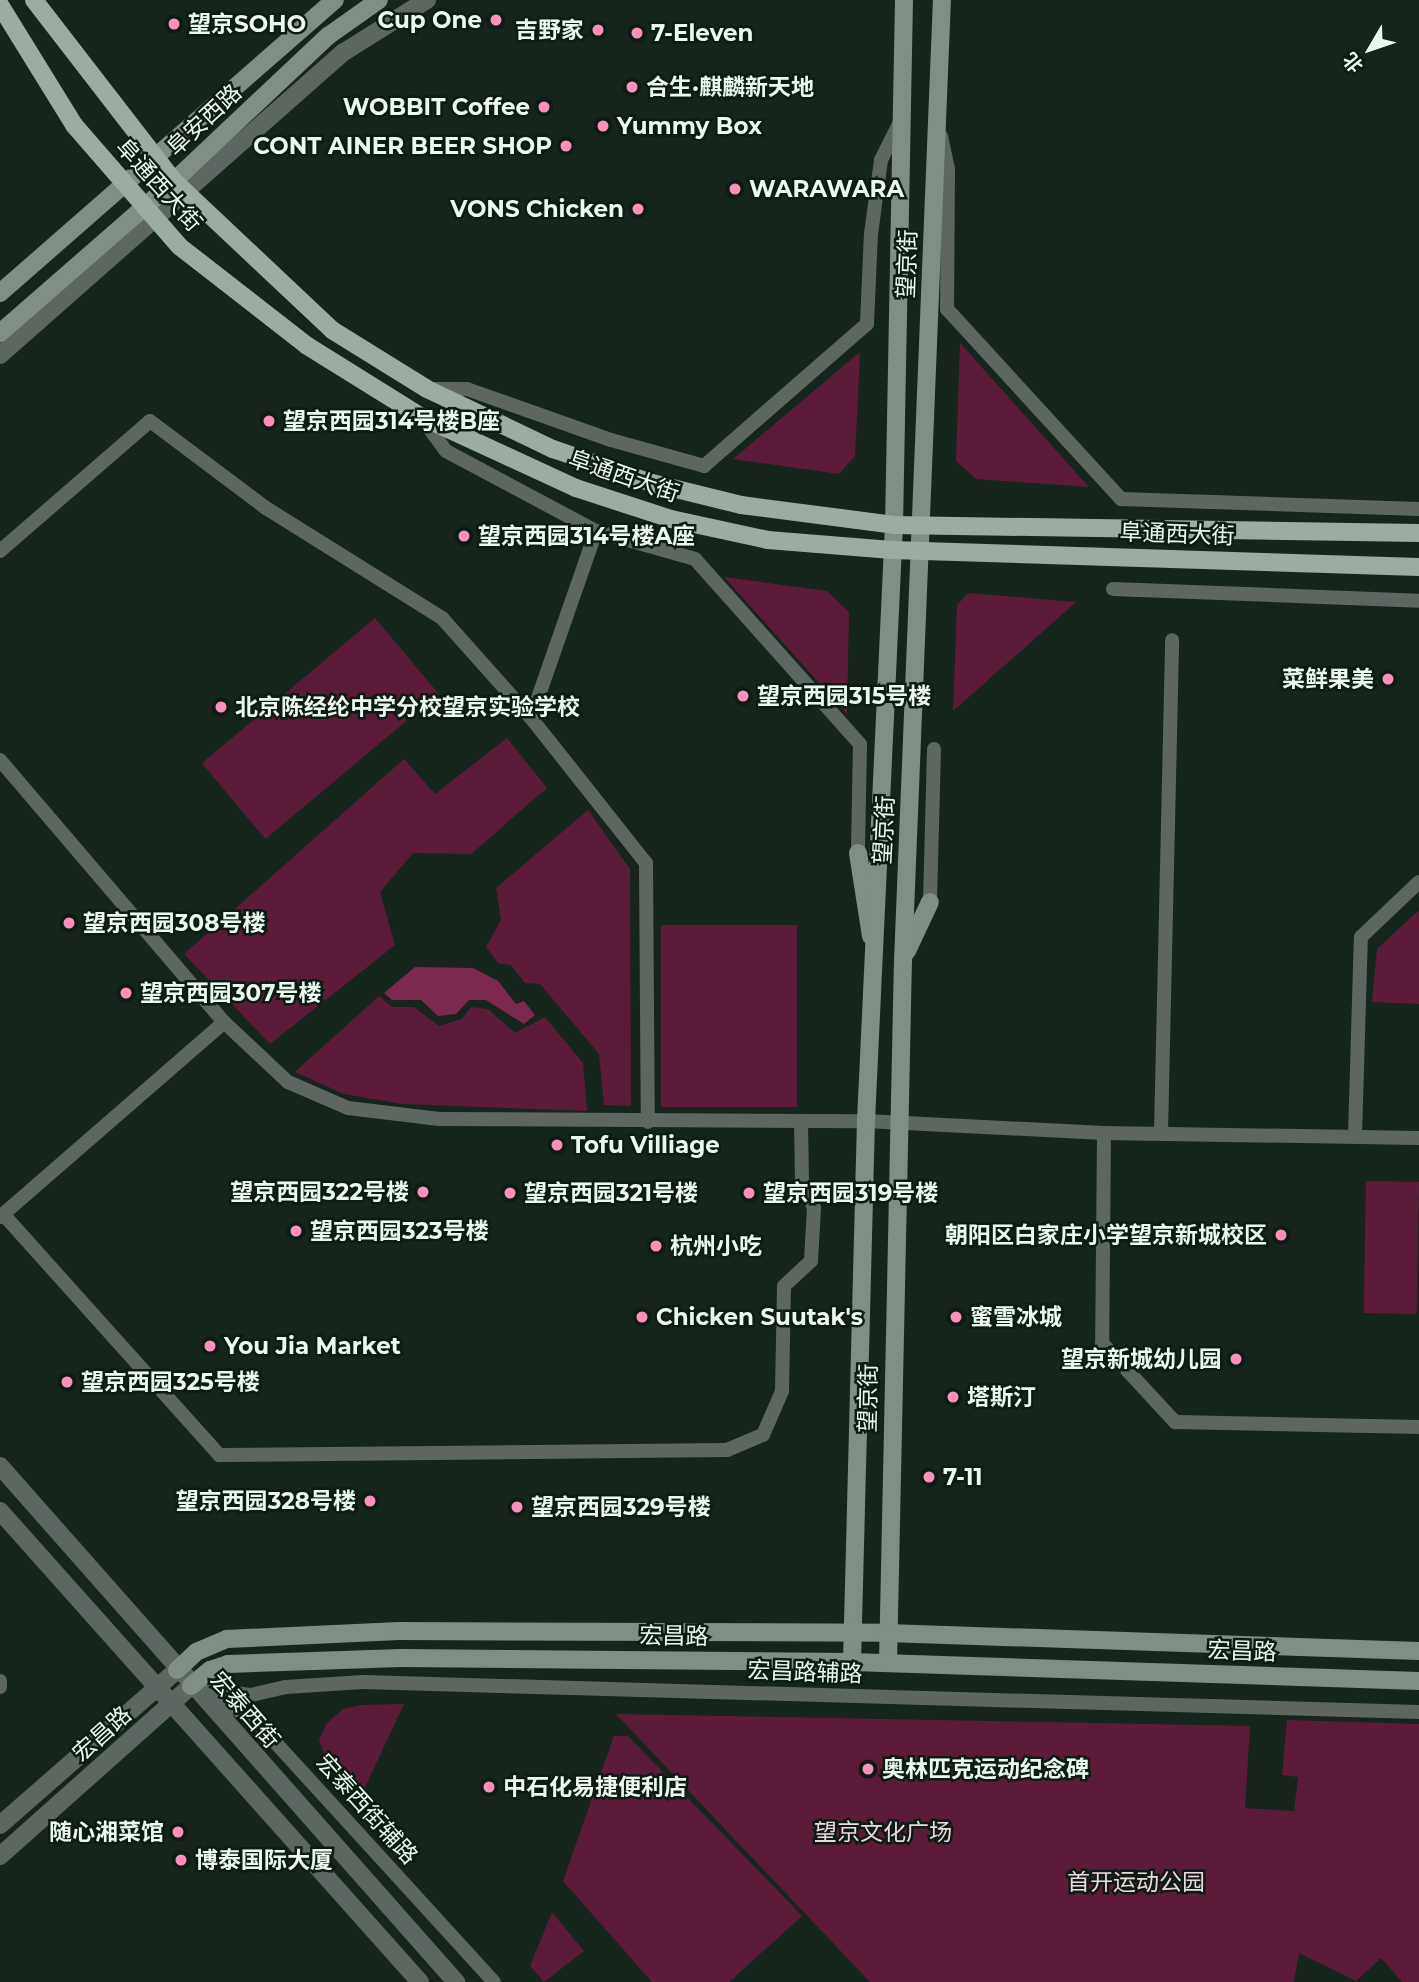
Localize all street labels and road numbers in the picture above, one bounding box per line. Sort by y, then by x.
street label: 阜安西路 [161,79,247,161]
street label: 阜通西大街 [110,133,208,237]
street label: 望京街 [892,229,922,299]
street label: 阜通西大街 [565,444,683,508]
street label: 阜通西大街 [1119,518,1235,550]
street label: 望京街 [868,795,900,865]
street label: 望京街 [854,1363,882,1433]
street label: 宏昌路 [639,1622,709,1650]
street label: 宏昌路 [1207,1636,1277,1666]
street label: 宏昌路辅路 [747,1656,863,1688]
street label: 宏泰西街 [204,1666,286,1754]
street label: 宏昌路 [67,1701,137,1767]
street label: 宏泰西街辅路 [311,1748,423,1870]

